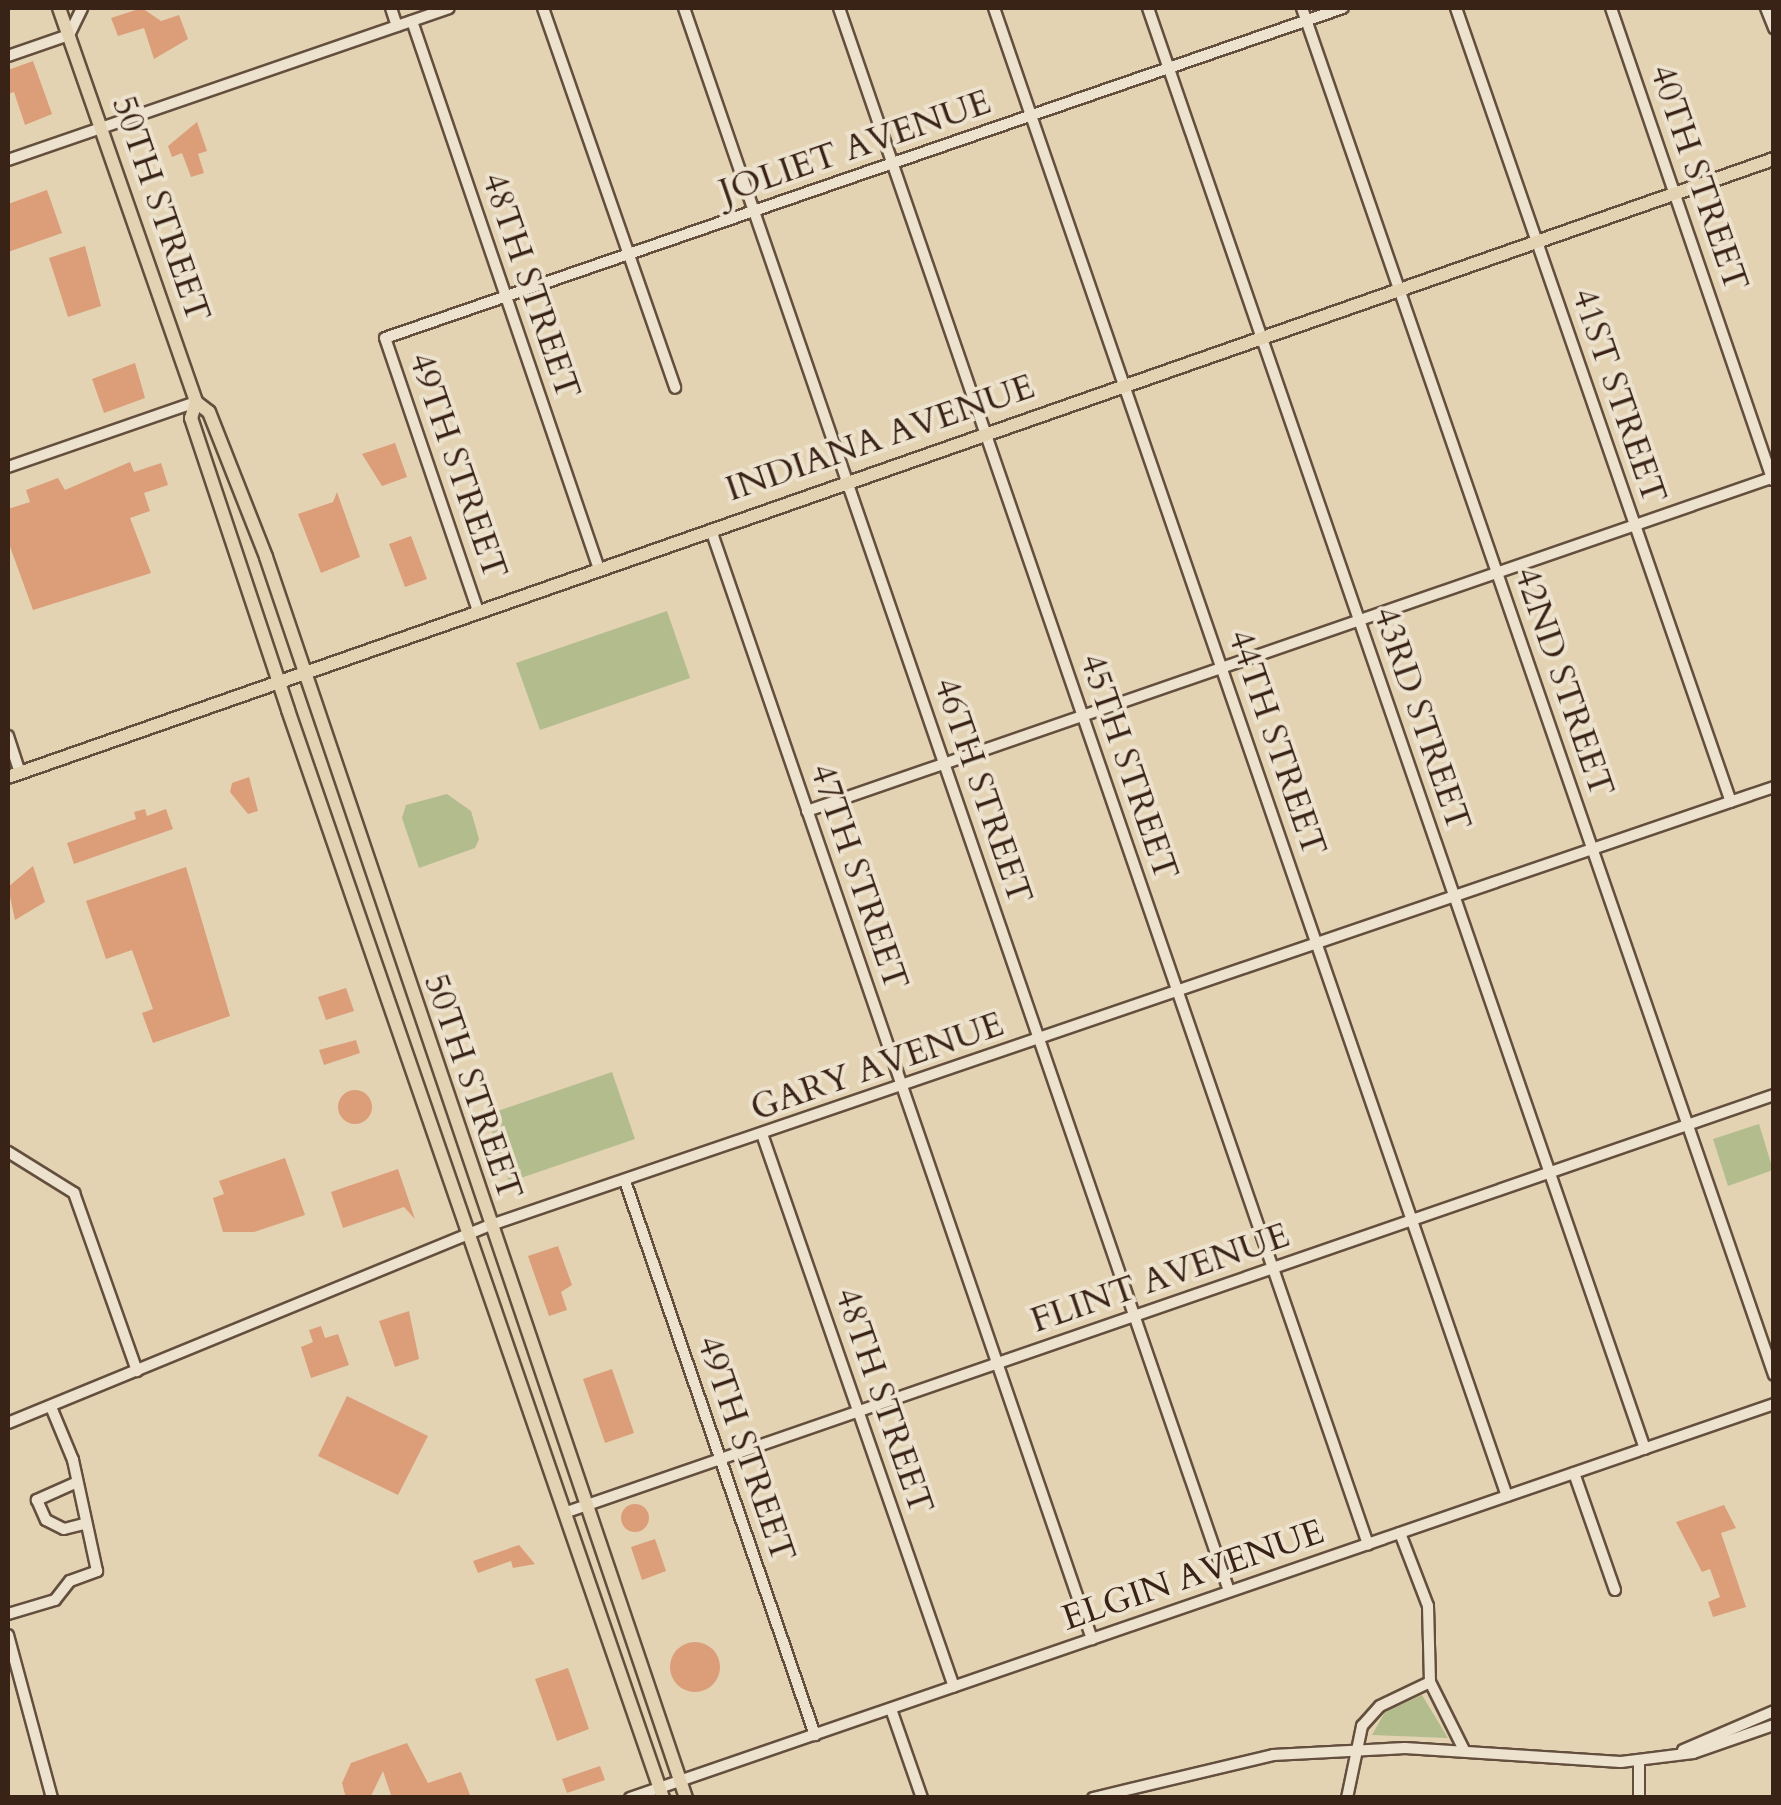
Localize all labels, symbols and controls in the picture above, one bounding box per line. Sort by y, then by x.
street label: 40TH STREET [1641,59,1757,297]
street label: JOLIET AVENUE [714,81,996,213]
street label: 50TH STREET [103,90,219,328]
street label: 48TH STREET [473,167,589,405]
street label: 41ST STREET [1563,283,1675,509]
street label: 49TH STREET [400,347,516,585]
street label: INDIANA AVENUE [720,365,1040,511]
street label: 42ND STREET [1505,562,1623,802]
street label: 43RD STREET [1364,601,1480,837]
street label: 44TH STREET [1219,624,1335,862]
street label: 45TH STREET [1071,648,1187,886]
street label: 46TH STREET [925,672,1041,910]
street label: 47TH STREET [801,758,917,996]
street label: 50TH STREET [415,968,531,1206]
street label: GARY AVENUE [745,1003,1009,1129]
street label: FLINT AVENUE [1025,1214,1295,1342]
street label: 48TH STREET [826,1282,942,1520]
street label: 49TH STREET [688,1330,804,1568]
street label: ELGIN AVENUE [1057,1511,1329,1639]

